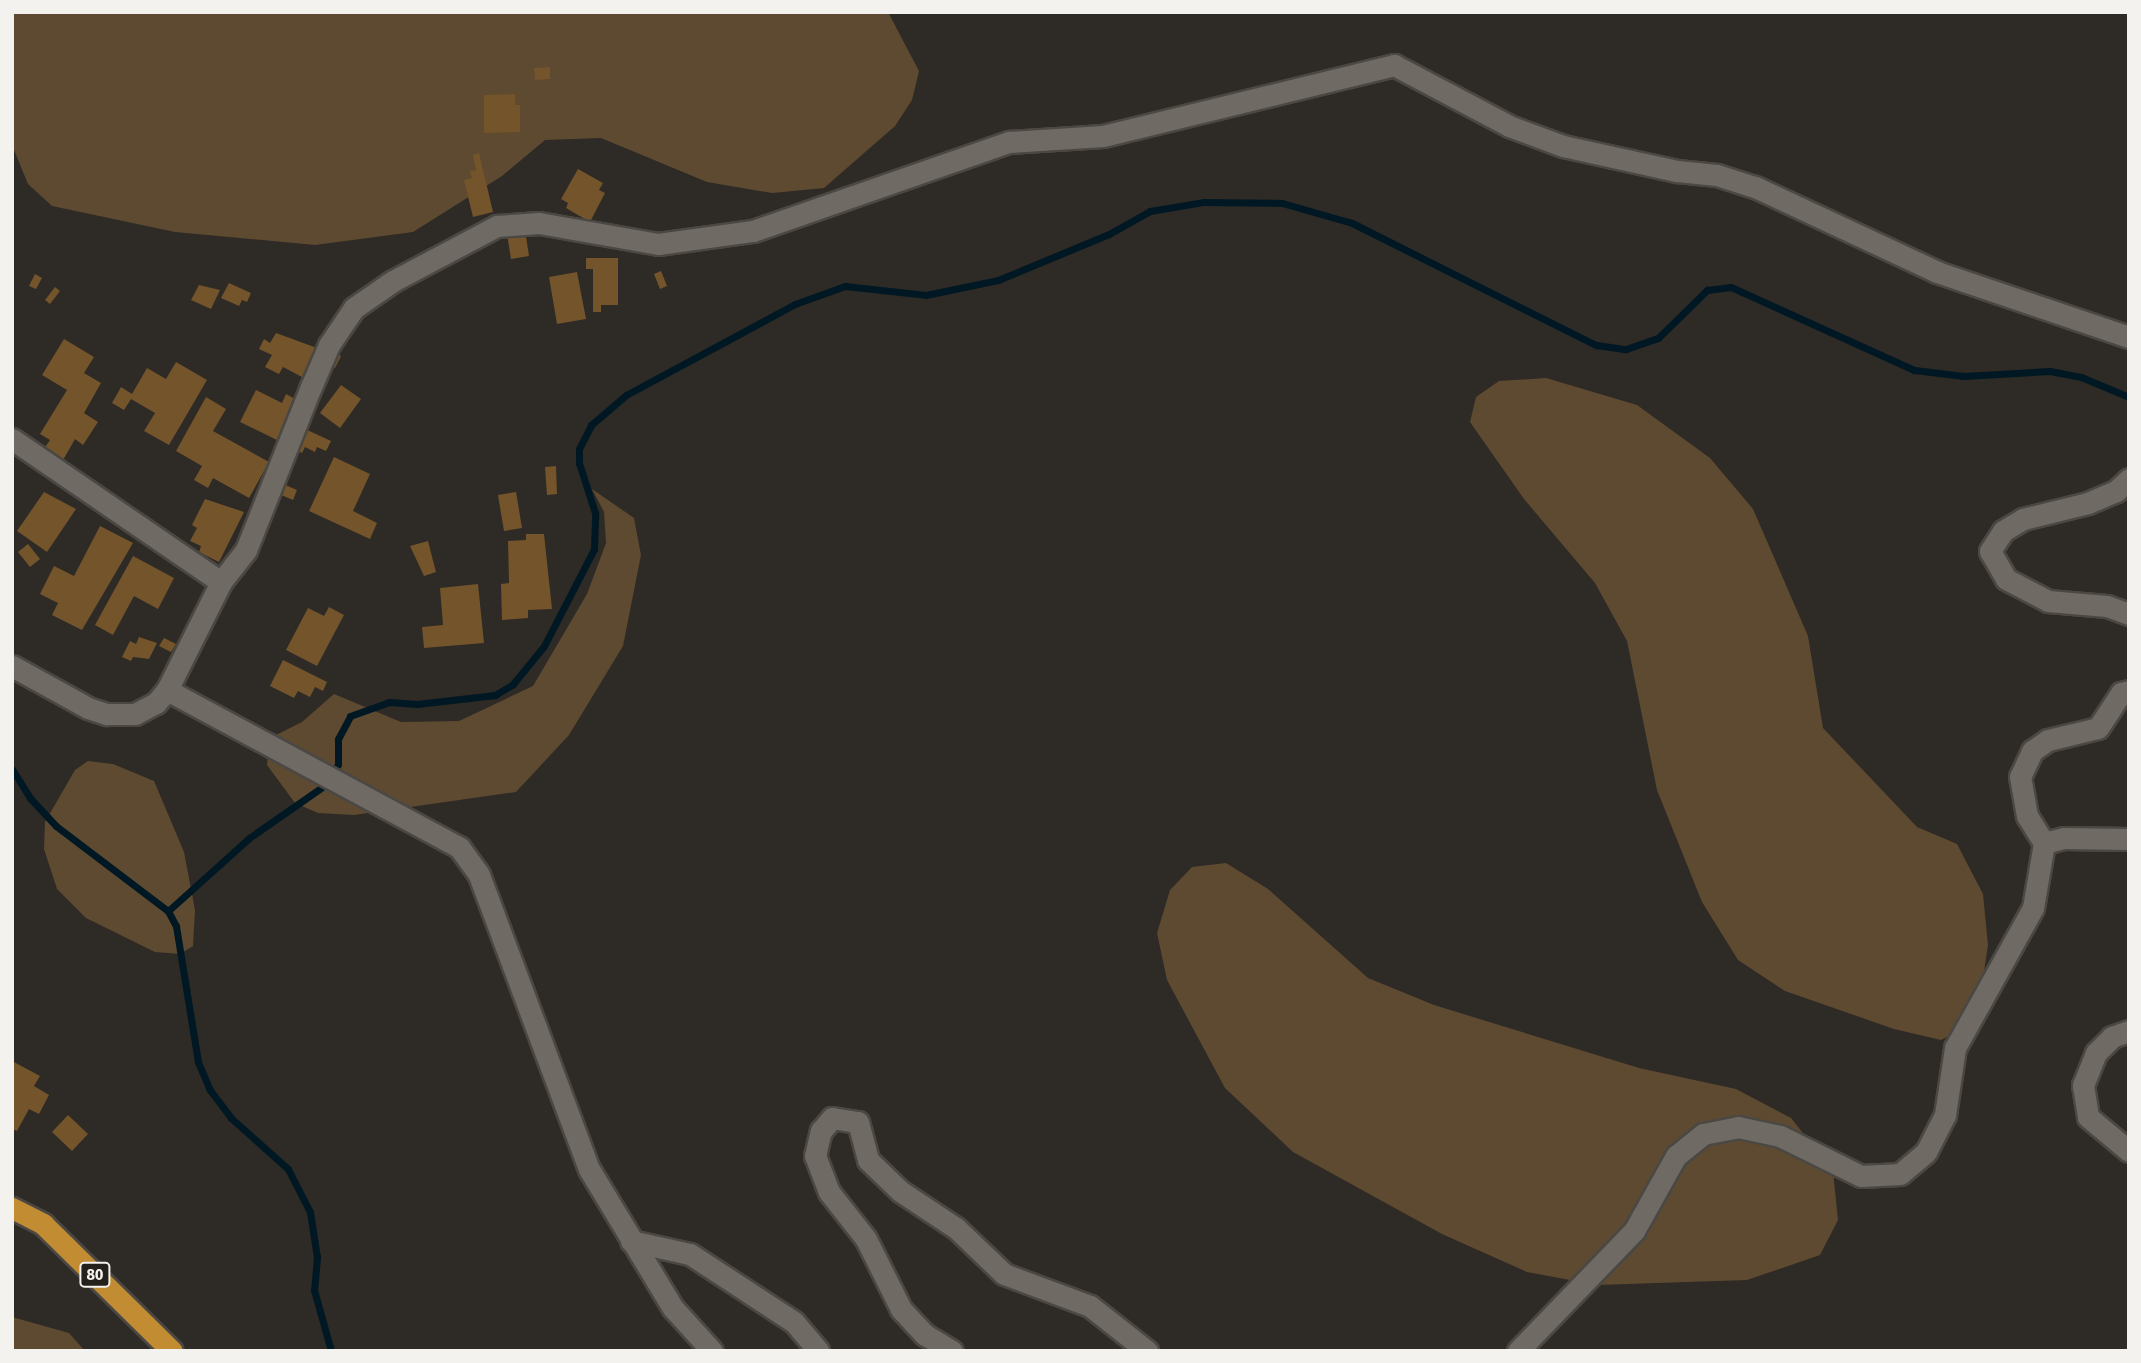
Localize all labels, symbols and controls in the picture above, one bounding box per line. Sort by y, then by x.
road number: 80 [79,1262,111,1288]

